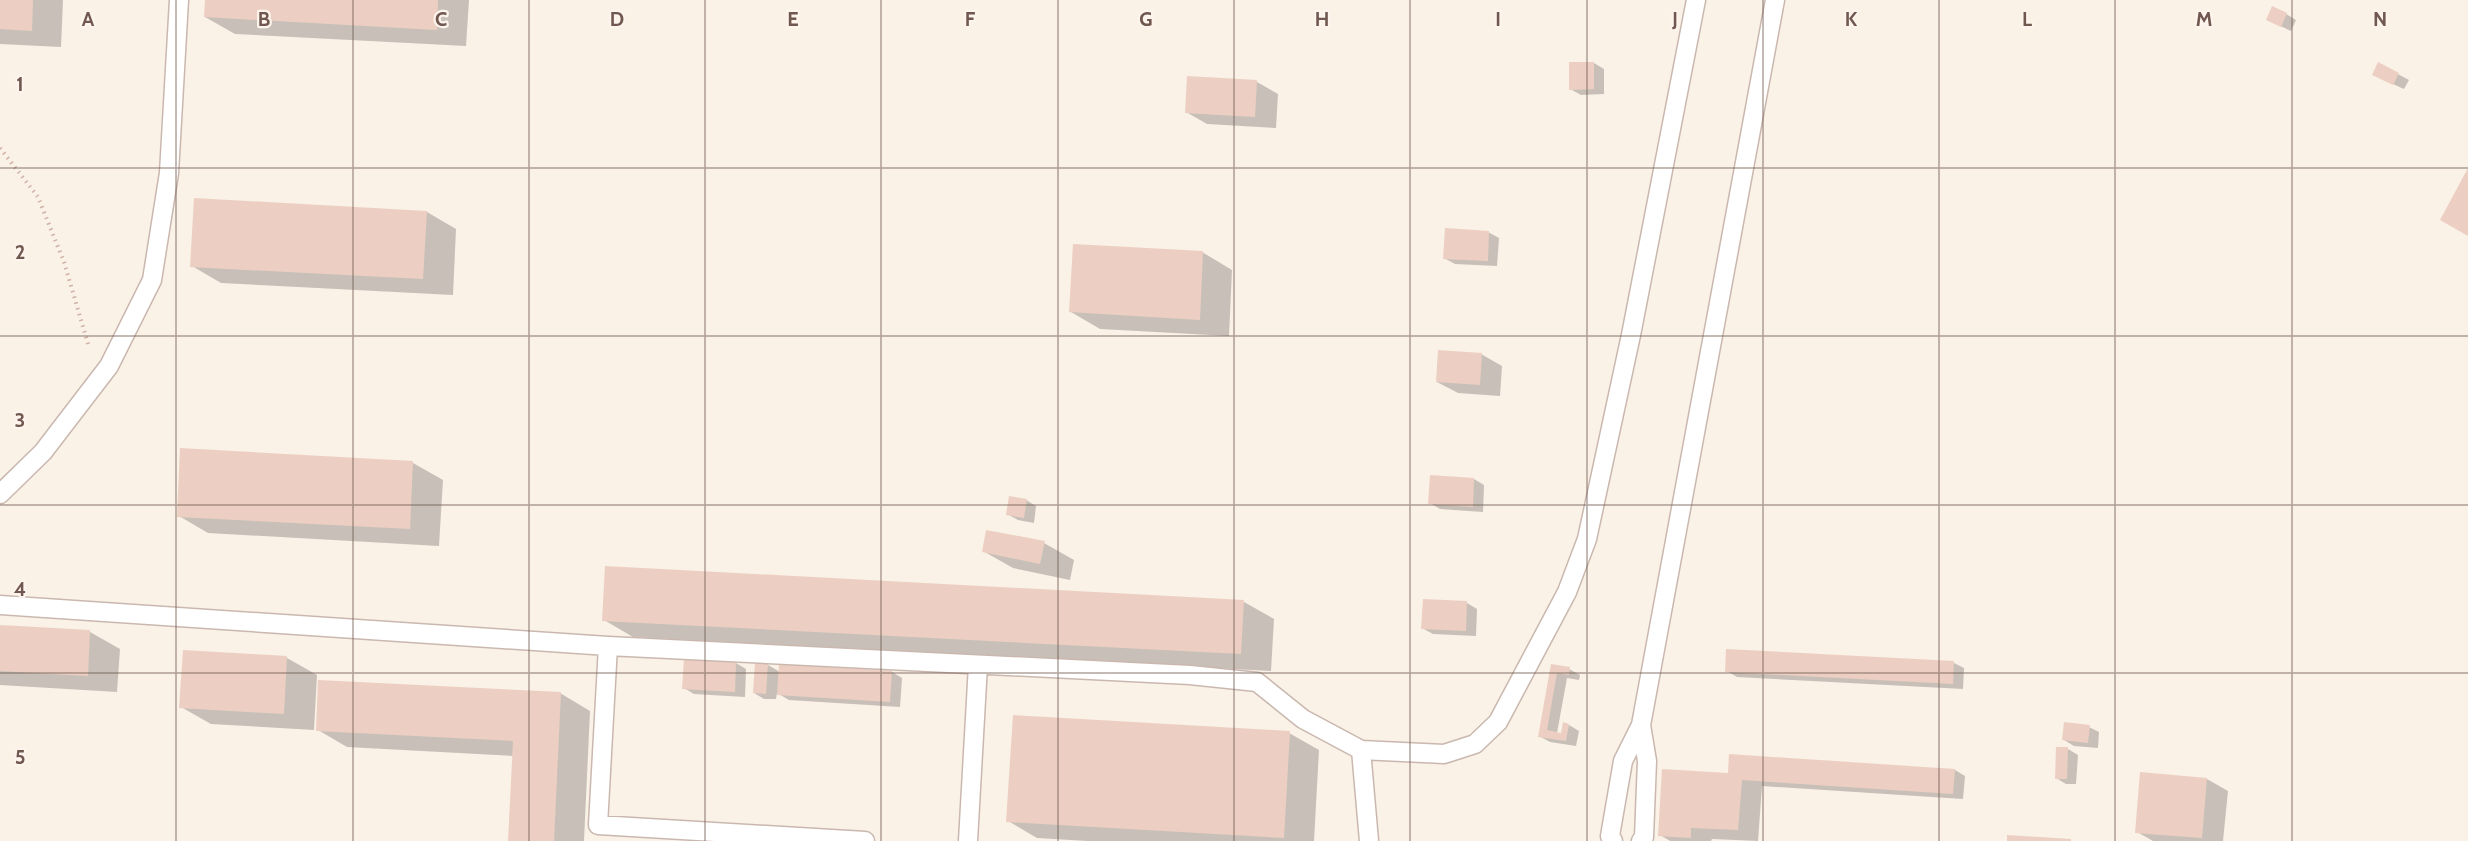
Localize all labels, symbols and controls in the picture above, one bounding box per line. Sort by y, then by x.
text: A [82,7,95,31]
text: B [258,7,270,31]
text: C [435,7,447,31]
text: D [610,7,624,31]
text: E [787,7,799,31]
text: F [965,7,976,31]
text: G [1139,7,1153,31]
text: H [1315,7,1329,31]
text: I [1495,7,1501,31]
text: J [1671,7,1678,31]
text: K [1845,7,1858,31]
text: L [2022,7,2032,31]
text: M [2196,7,2212,31]
text: N [2373,7,2387,31]
text: 1 [16,72,24,96]
text: 2 [15,240,25,264]
text: 3 [15,408,25,432]
text: 4 [14,577,26,601]
text: 5 [15,745,25,769]

